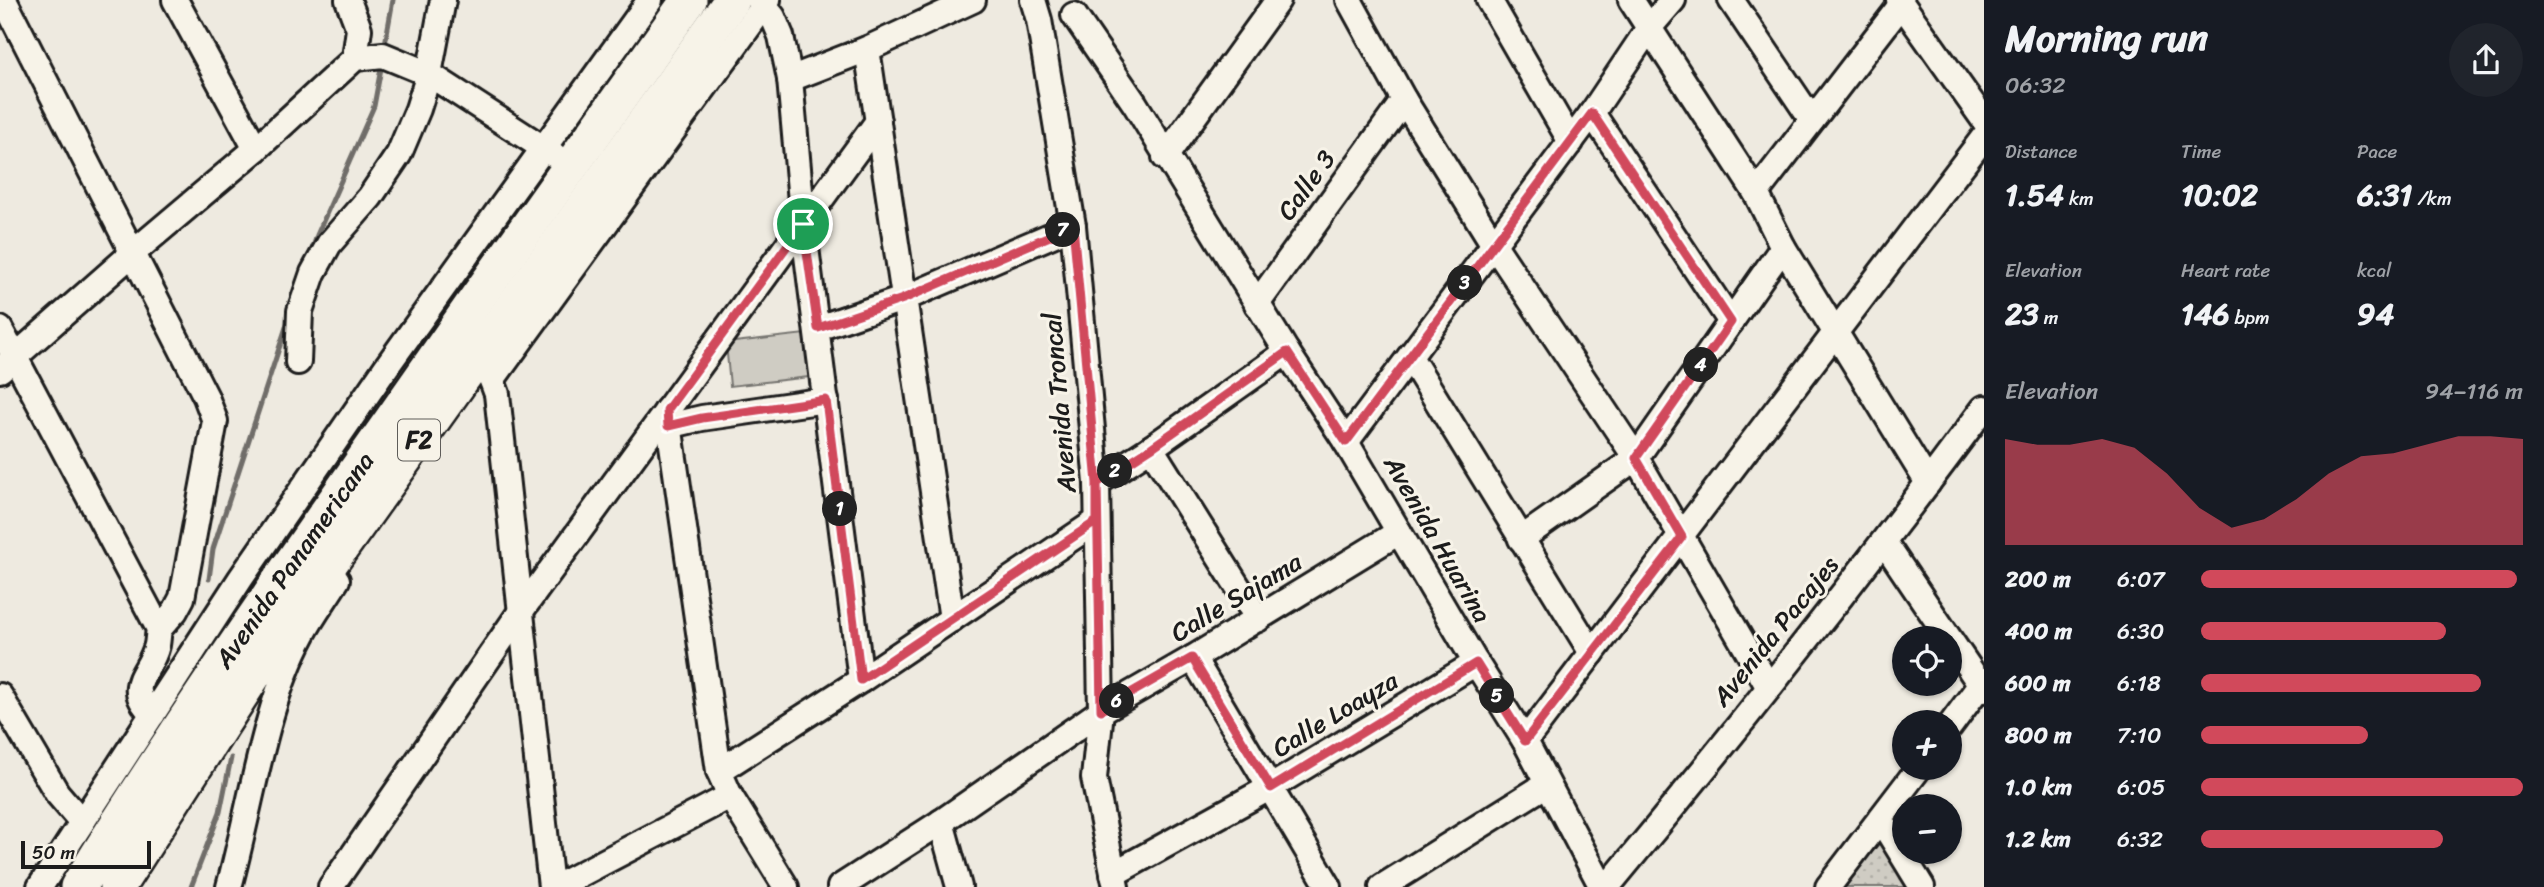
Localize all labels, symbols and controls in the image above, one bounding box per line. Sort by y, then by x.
text: Morning run [2005,5,2208,72]
button: share [2449,23,2523,97]
text: 06:32 [2005,65,2065,106]
text: Distance [2005,135,2077,168]
text: Time [2181,135,2221,168]
text: Pace [2357,135,2397,168]
street label: Calle 3 [1264,140,1348,230]
text: 1.54 [2005,168,2064,222]
text: 10:02 [2181,168,2258,222]
text: 6:31 [2357,168,2412,222]
text: km [2064,182,2094,215]
text: /km [2412,182,2452,215]
pin [773,194,833,254]
icon: arrive [784,205,822,243]
pin: 7 [1046,212,1080,247]
text: 7 [1057,213,1068,246]
text: Elevation [2005,254,2082,287]
text: Heart rate [2181,254,2270,287]
text: kcal [2357,254,2392,287]
pin: 3 [1448,266,1482,300]
text: 3 [1459,266,1470,299]
text: 23 [2005,287,2039,341]
text: 146 [2181,287,2230,341]
text: 94 [2357,287,2394,341]
text: m [2039,301,2058,334]
text: bpm [2230,301,2270,334]
street label: Avenida Troncal [1028,310,1090,496]
pin: 4 [1684,348,1718,382]
text: 4 [1695,348,1706,381]
text: Elevation [2005,371,2098,412]
text: 94–116 m [2425,371,2523,412]
road number: F2 [398,419,440,460]
street label: Avenida Panamericana [201,442,386,679]
street label: Avenida Huarina [1371,445,1505,632]
pin: 2 [1098,454,1132,489]
text: 2 [1109,454,1120,487]
pin: 1 [822,491,858,526]
text: 1 [835,492,844,525]
street label: Calle Sajama [1161,539,1312,655]
street label: Avenida Pacajes [1699,545,1851,718]
text: 200 m [2005,559,2071,600]
text: 6:07 [2117,559,2165,600]
text: 400 m [2005,611,2072,652]
text: 6:30 [2117,611,2164,652]
map controls [1892,626,1962,864]
button: locate [1892,626,1962,696]
street label: Calle Loayza [1263,658,1408,770]
text: 600 m [2005,663,2071,704]
text: 6:18 [2117,663,2161,704]
pin: 5 [1480,678,1514,714]
text: 5 [1491,679,1502,712]
pin: 6 [1100,684,1134,718]
text: 6 [1111,684,1122,717]
button: + [1892,710,1962,780]
text: 800 m [2005,715,2072,756]
text: 7:10 [2117,715,2161,756]
text: 1.0 km [2005,767,2072,808]
text: 6:05 [2117,767,2166,808]
button: − [1892,794,1962,864]
text: 1.2 km [2005,819,2071,860]
text: 6:32 [2117,819,2163,860]
text: 50 m [32,836,75,869]
scale bar [21,838,150,870]

